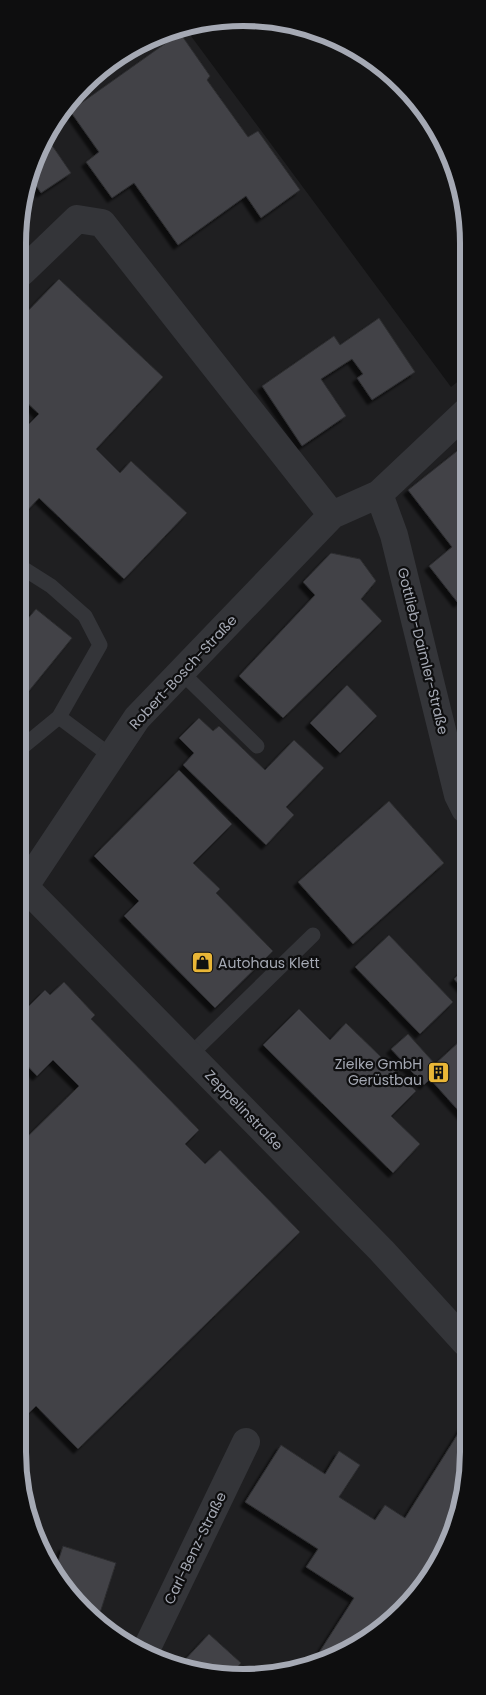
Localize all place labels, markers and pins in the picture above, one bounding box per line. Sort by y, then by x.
shop icon: Autohaus Klett [190,951,214,975]
place label: Autohaus Klett [218,953,320,973]
place label: Zielke GmbH Gerüstbau [335,1054,422,1090]
building icon: Zielke GmbH Gerüstbau [426,1060,450,1084]

